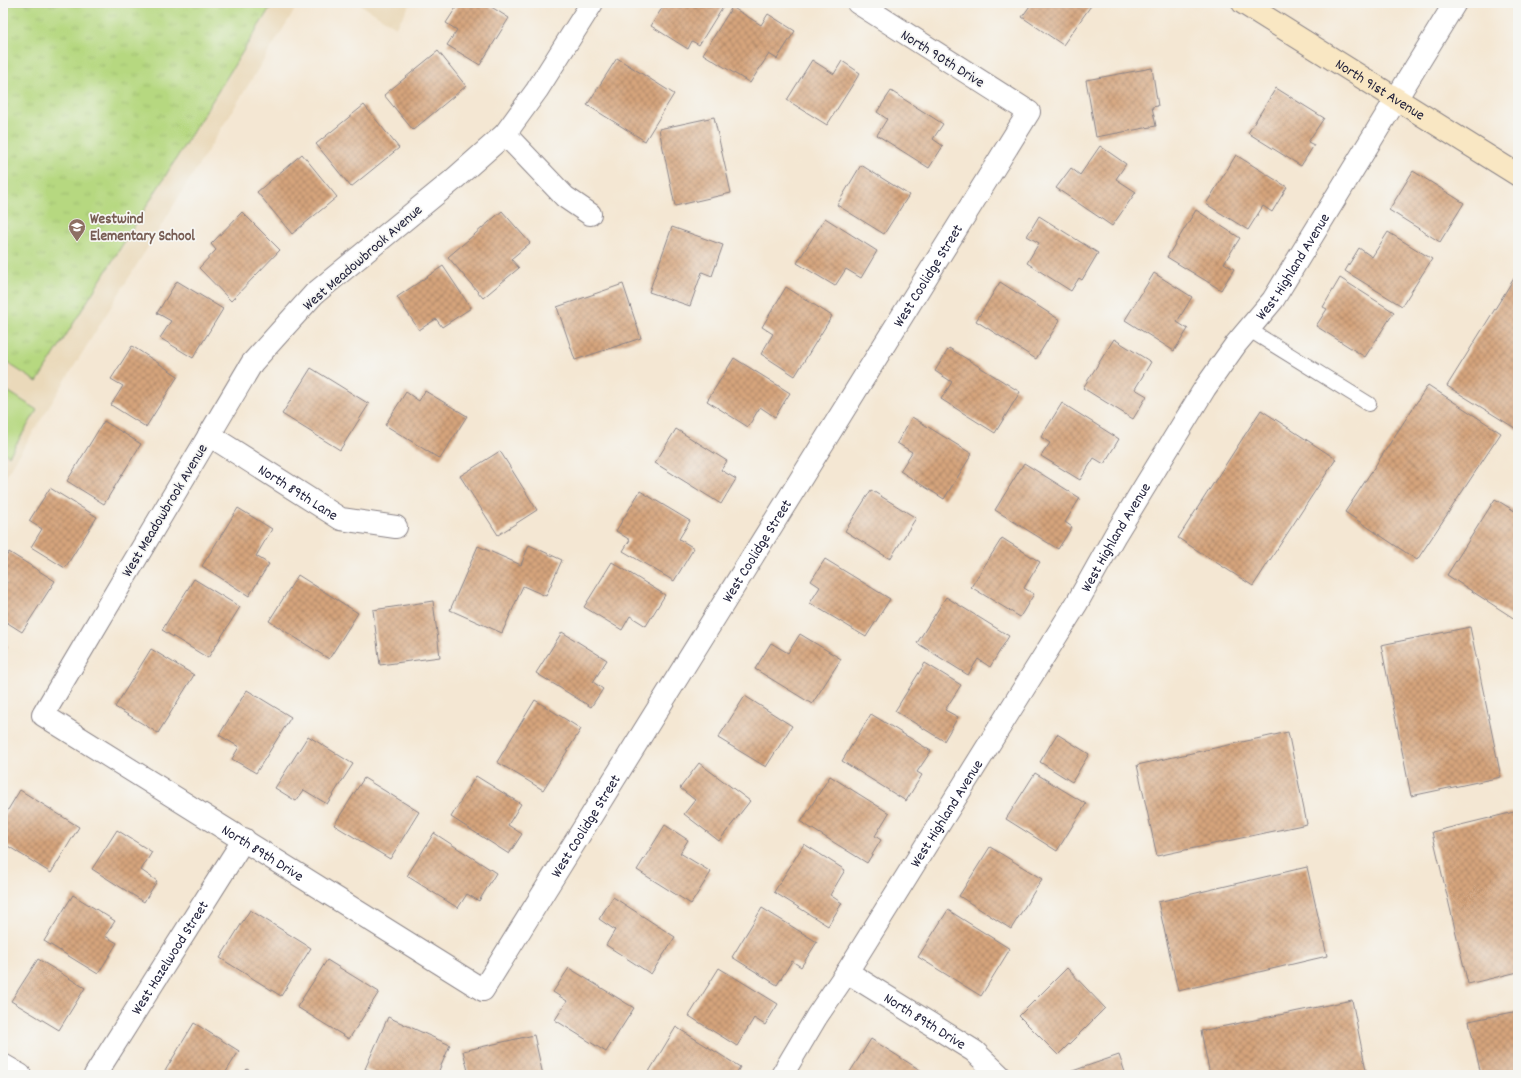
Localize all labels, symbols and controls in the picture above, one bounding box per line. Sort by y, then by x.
street label: North 90th Drive [896,25,989,94]
street label: North 91st Avenue [1330,54,1429,127]
street label: West Meadowbrook Avenue [299,200,428,317]
place label: Westwind Elementary School [90,209,195,248]
street label: West Highland Avenue [1251,209,1337,326]
school or university icon: Westwind Elementary School [67,217,87,242]
street label: West Coolidge Street [889,220,970,332]
street label: West Meadowbrook Avenue [117,440,215,582]
street label: North 89th Lane [253,460,342,528]
street label: West Highland Avenue [1076,479,1158,597]
street label: West Coolidge Street [718,495,799,607]
street label: West Highland Avenue [906,756,990,872]
street label: West Coolidge Street [546,771,628,883]
street label: North 89th Drive [216,820,308,888]
street label: West Hazelwood Street [127,897,215,1020]
street label: North 89th Drive [879,988,970,1056]

